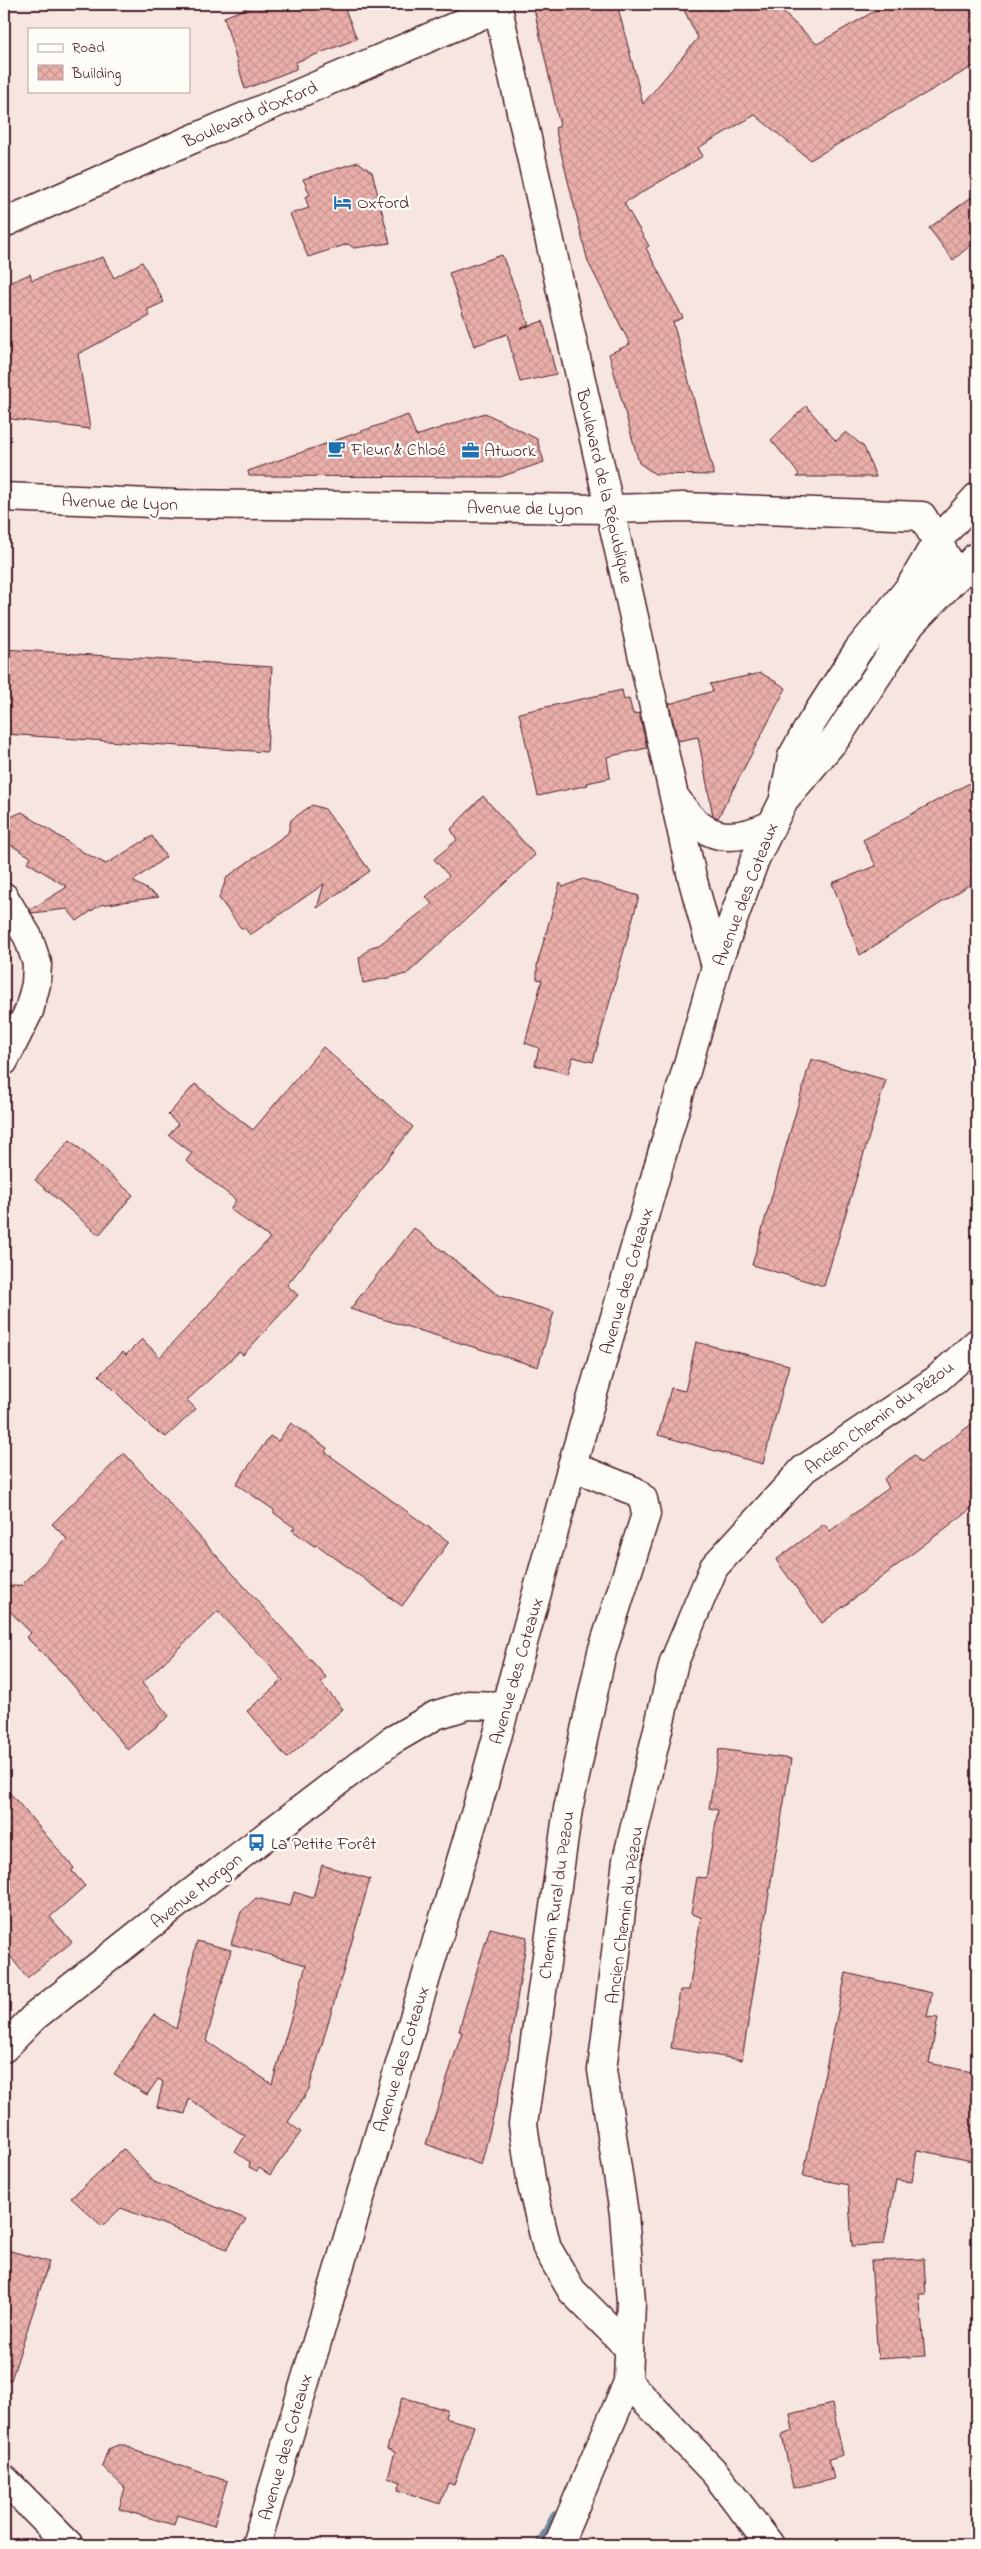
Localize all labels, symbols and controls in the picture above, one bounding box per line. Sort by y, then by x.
legend [28,28,190,92]
text: Road [72,37,105,59]
text: Building [71,63,121,86]
street label: Boulevard d'Oxford [179,76,322,156]
place label: Oxford [357,191,409,217]
hotel icon: Oxford [333,192,353,212]
street label: Boulevard de la République [568,386,638,587]
place label: Fleur & Chloé [350,438,447,464]
cafe icon: Fleur & Chloé [327,439,347,459]
place label: Atwork [484,439,536,465]
office icon: Atwork [460,440,480,460]
street label: Avenue de Lyon [61,489,179,519]
street label: Avenue de Lyon [467,496,584,524]
street label: Avenue des Coteaux [708,819,786,970]
street label: Avenue des Coteaux [595,1205,661,1358]
street label: Ancien Chemin du Pézou [800,1355,960,1482]
street label: Avenue des Coteaux [485,1595,551,1748]
street label: Chemin Rural du Pezou [533,1810,583,1981]
street label: Ancien Chemin du Pézou [601,1825,651,2006]
place label: La Petite Forêt [271,1832,376,1858]
bus stop icon: La Petite Forêt [247,1833,267,1853]
street label: Avenue Morgon [146,1847,249,1937]
street label: Avenue des Coteaux [368,1983,437,2136]
street label: Avenue des Coteaux [254,2371,320,2524]

